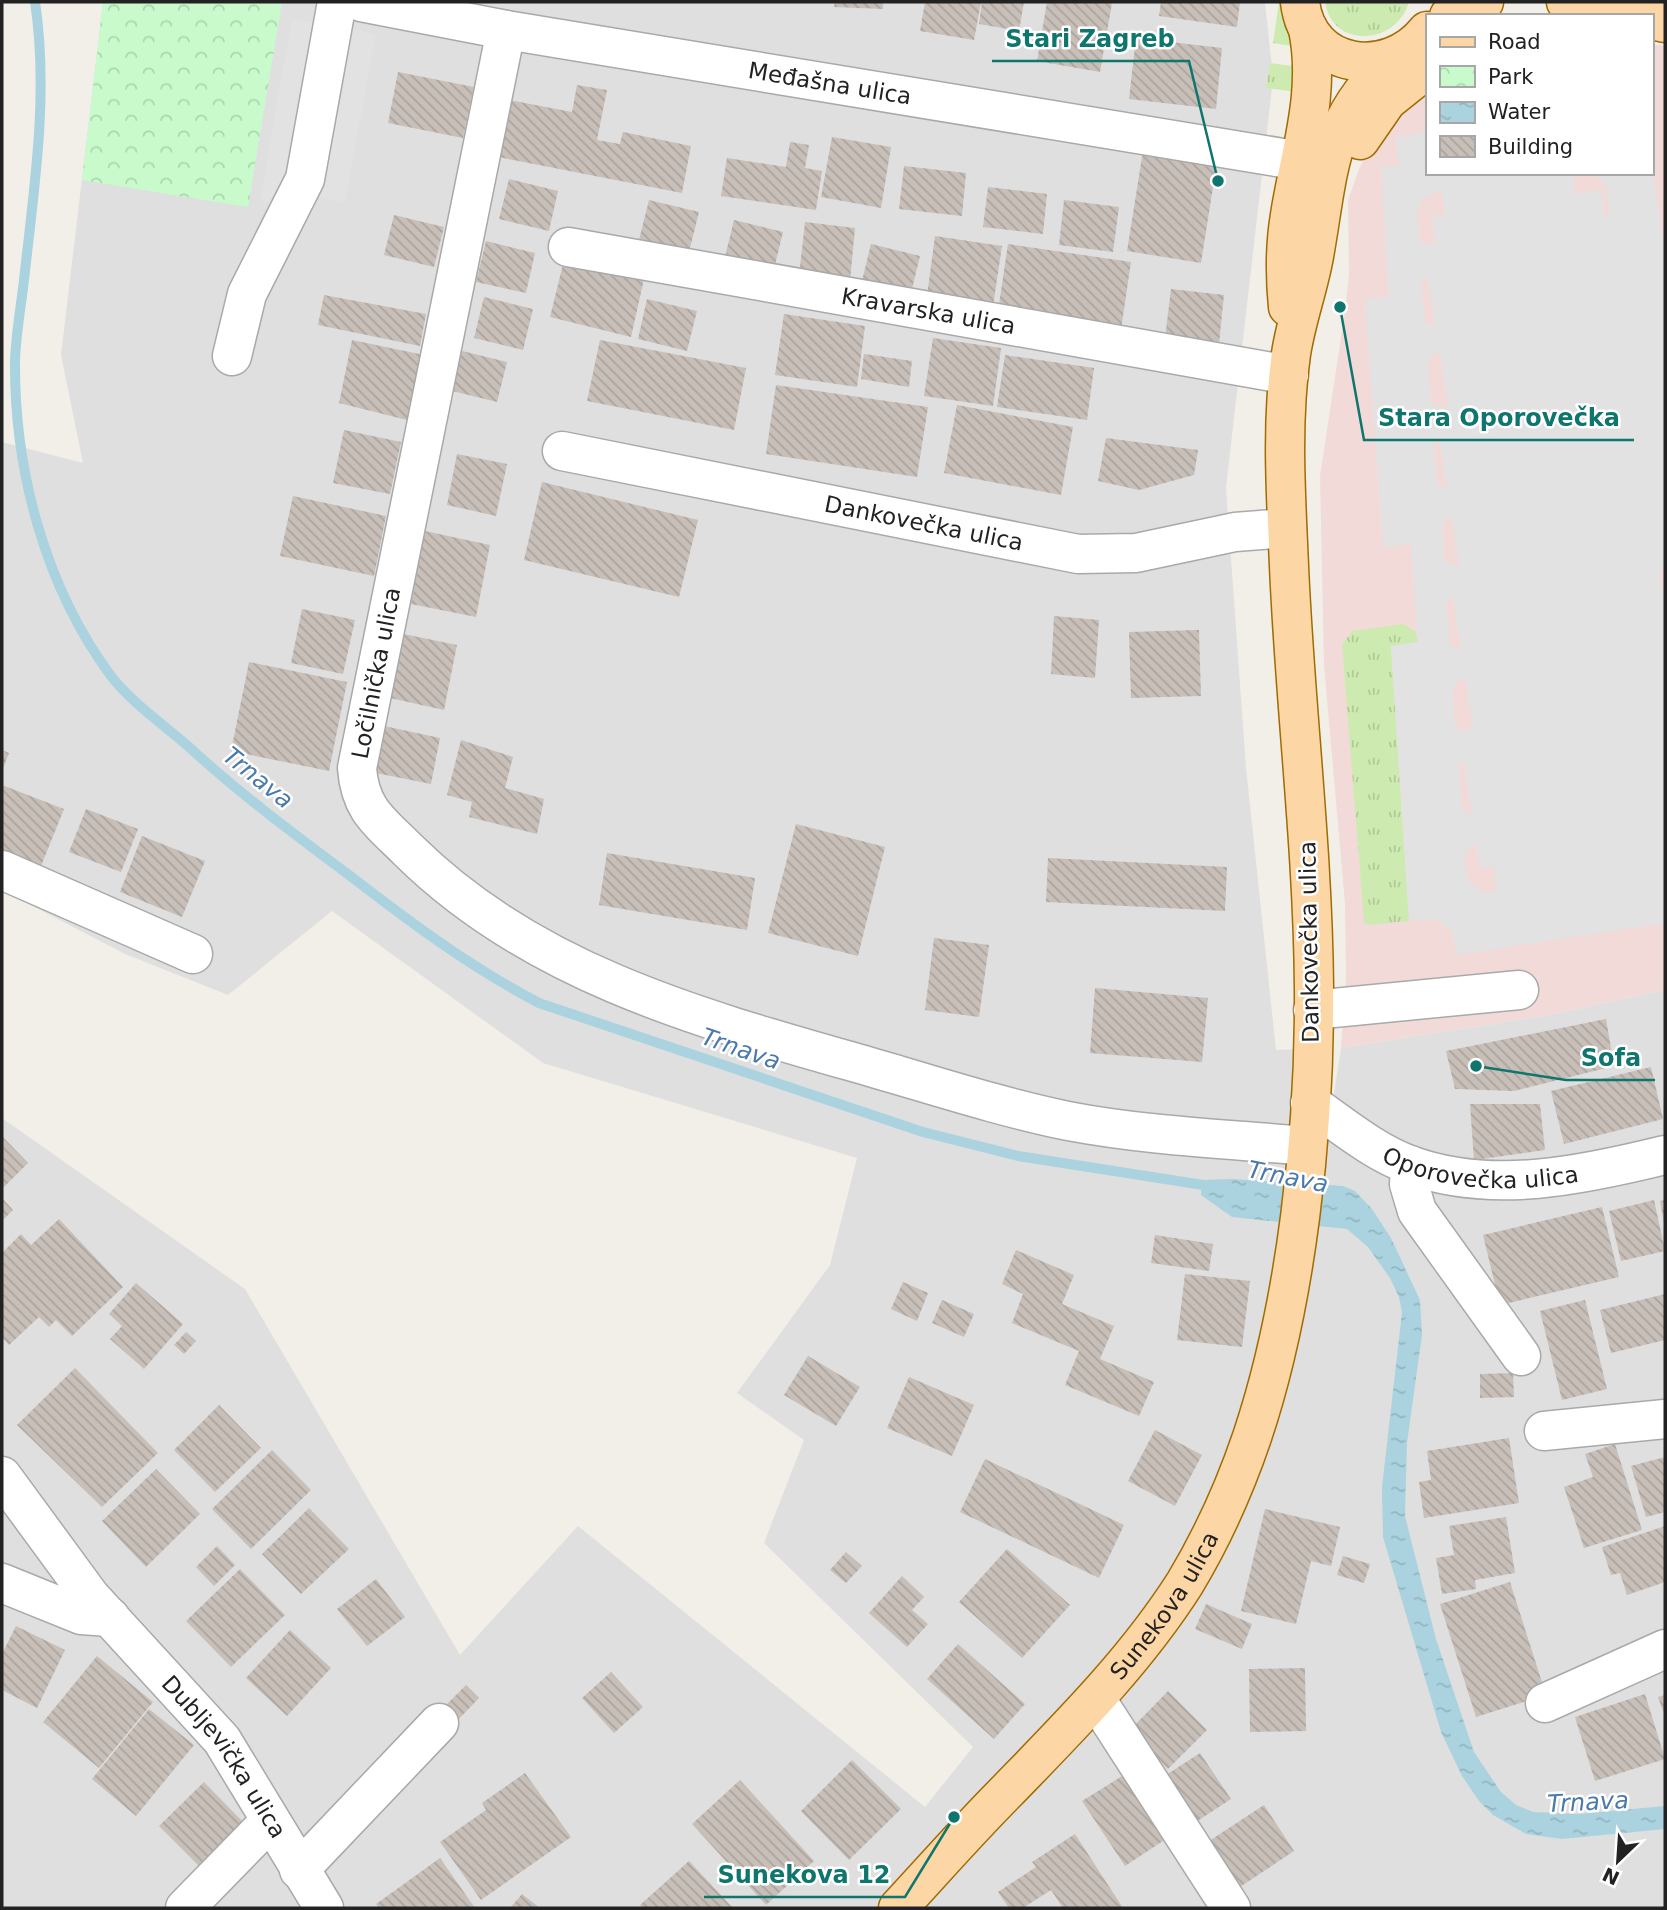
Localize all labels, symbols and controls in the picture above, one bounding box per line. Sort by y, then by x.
legend [1426,14,1653,175]
callout: Stari Zagreb [992,16,1189,61]
text: Stari Zagreb [1005,25,1175,53]
text: Road [1488,30,1541,54]
street label: Međašna ulica [747,57,913,110]
text: Park [1488,65,1534,89]
text: Water [1488,100,1550,124]
text: Building [1488,135,1573,159]
street label: Kravarska ulica [839,283,1017,339]
callout: Stara Oporovečka [1364,395,1634,440]
text: Stara Oporovečka [1378,404,1620,432]
street label: Dankovečka ulica [822,491,1025,556]
street label: Ločilnička ulica [347,585,405,761]
water label: Trnava [218,741,298,815]
street label: Dankovečka ulica [1294,841,1324,1043]
water label: Trnava [698,1022,784,1076]
callout: Sofa [1566,1035,1655,1080]
text: Sofa [1581,1044,1641,1072]
street label: Oporovečka ulica [1378,1142,1580,1193]
water label: Trnava [1245,1155,1331,1199]
street label: Sunekova ulica [1105,1527,1224,1685]
street label: Dubljevička ulica [157,1670,291,1843]
water label: Trnava [1547,1786,1629,1818]
north arrow [1583,1826,1653,1896]
callout: Sunekova 12 [704,1852,905,1897]
text: Sunekova 12 [717,1861,891,1889]
text: N [1599,1863,1623,1890]

